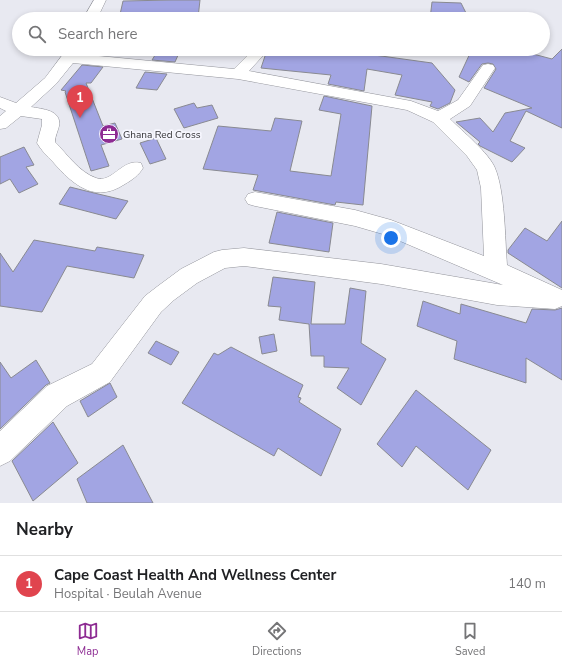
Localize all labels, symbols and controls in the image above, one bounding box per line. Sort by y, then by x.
search box [12,12,550,56]
icon: search [26,23,48,45]
text: Search here [58,24,138,44]
pin: 1 [67,85,93,118]
office icon: Ghana Red Cross [98,123,120,145]
place label: Ghana Red Cross [123,128,201,142]
your location [381,228,401,248]
text: Nearby [16,518,73,541]
text: Cape Coast Health And Wellness Center [54,565,336,585]
text: 1 [25,575,33,593]
text: 140 m [508,575,546,593]
text: Hospital · Beulah Avenue [54,585,202,603]
tab: Map [77,620,99,659]
tab: Directions [252,620,302,659]
tab: Saved [455,620,485,659]

